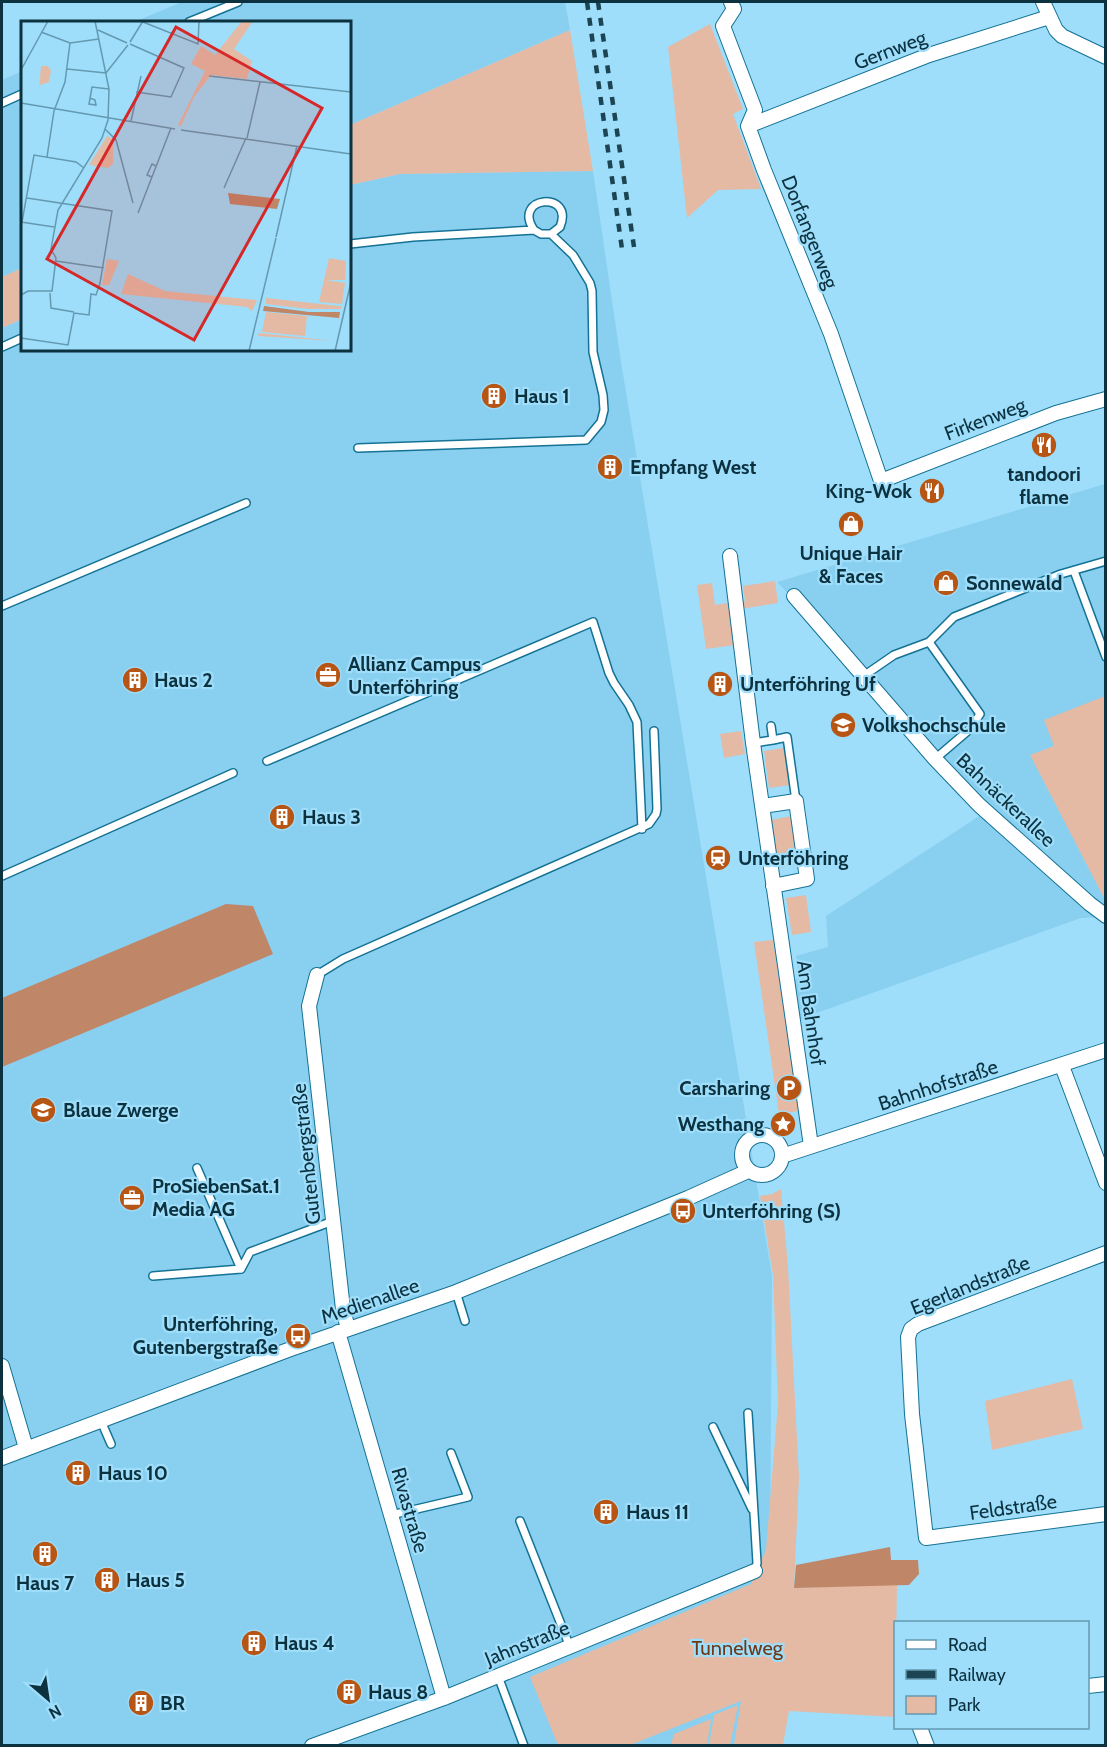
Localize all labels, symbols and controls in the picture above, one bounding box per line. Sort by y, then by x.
inset map [21,21,351,351]
street label: Gernweg [850,25,931,75]
street label: Dorfangerweg [776,172,844,293]
building icon: Haus 1 [479,381,509,411]
place label: Haus 1 [514,384,570,408]
street label: Firkenweg [941,392,1030,445]
restaurant icon: tandoori flame [1029,430,1059,460]
building icon: Empfang West [595,452,625,482]
place label: Empfang West [630,455,756,479]
place label: tandoori flame [1007,462,1081,509]
restaurant icon: King-Wok [917,476,947,506]
place label: King-Wok [825,479,912,503]
shop icon: Unique Hair & Faces [836,509,866,539]
place label: Unique Hair & Faces [800,541,903,588]
shop icon: Sonnewald [931,568,961,598]
place label: Sonnewald [966,571,1062,595]
place label: Allianz Campus Unterföhring [348,652,481,699]
office icon: Allianz Campus Unterföhring [313,660,343,690]
building icon: Haus 2 [120,665,150,695]
place label: Haus 2 [154,668,213,692]
building icon: Unterföhring Uf [705,669,735,699]
place label: Unterföhring Uf [740,672,876,696]
school or university icon: Volkshochschule [828,710,858,740]
place label: Volkshochschule [862,713,1006,737]
street label: Bahnäckerallee [952,748,1060,852]
building icon: Haus 3 [267,802,297,832]
place label: Haus 3 [302,805,361,829]
station icon: Unterföhring [703,843,733,873]
place label: Unterföhring [738,846,848,870]
street label: Am Bahnhof [792,959,830,1068]
street label: Bahnhofstraße [875,1054,1001,1116]
parking icon: Carsharing [774,1073,804,1103]
place label: Carsharing [679,1076,770,1100]
street label: Gutenbergstraße [287,1082,325,1226]
school or university icon: Blaue Zwerge [28,1095,58,1125]
place label: Blaue Zwerge [63,1098,178,1122]
place icon: Westhang [768,1109,798,1139]
place label: Westhang [678,1112,764,1136]
place label: ProSiebenSat.1 Media AG [152,1174,280,1221]
office icon: ProSiebenSat.1 Media AG [117,1183,147,1213]
bus stop icon: Unterföhring (S) [668,1196,698,1226]
place label: Unterföhring (S) [702,1199,841,1223]
street label: Egerlandstraße [907,1250,1033,1320]
street label: Medienallee [318,1273,422,1329]
place label: Unterföhring, Gutenbergstraße [133,1312,278,1359]
bus stop icon: Unterföhring, Gutenbergstraße [283,1321,313,1351]
building icon: Haus 10 [63,1458,93,1488]
place label: Haus 10 [98,1461,168,1485]
street label: Rivastraße [386,1464,434,1556]
street label: Feldstraße [968,1489,1058,1525]
building icon: Haus 11 [591,1497,621,1527]
place label: Haus 11 [626,1500,689,1524]
building icon: Haus 7 [30,1539,60,1569]
building icon: Haus 5 [92,1565,122,1595]
place label: Haus 5 [126,1568,185,1592]
place label: Haus 7 [16,1571,75,1595]
street label: Jahnstraße [480,1615,573,1671]
legend [894,1621,1089,1729]
building icon: Haus 4 [239,1628,269,1658]
place label: Haus 4 [274,1631,335,1655]
text: Road [948,1634,987,1656]
park label: Tunnelweg [691,1636,784,1660]
text: Railway [948,1664,1006,1686]
north arrow [18,1669,78,1729]
building icon: Haus 8 [334,1677,364,1707]
place label: Haus 8 [368,1680,428,1704]
building icon: BR [126,1688,156,1718]
place label: BR [160,1691,186,1715]
text: Park [948,1694,981,1716]
text: N [45,1701,65,1723]

